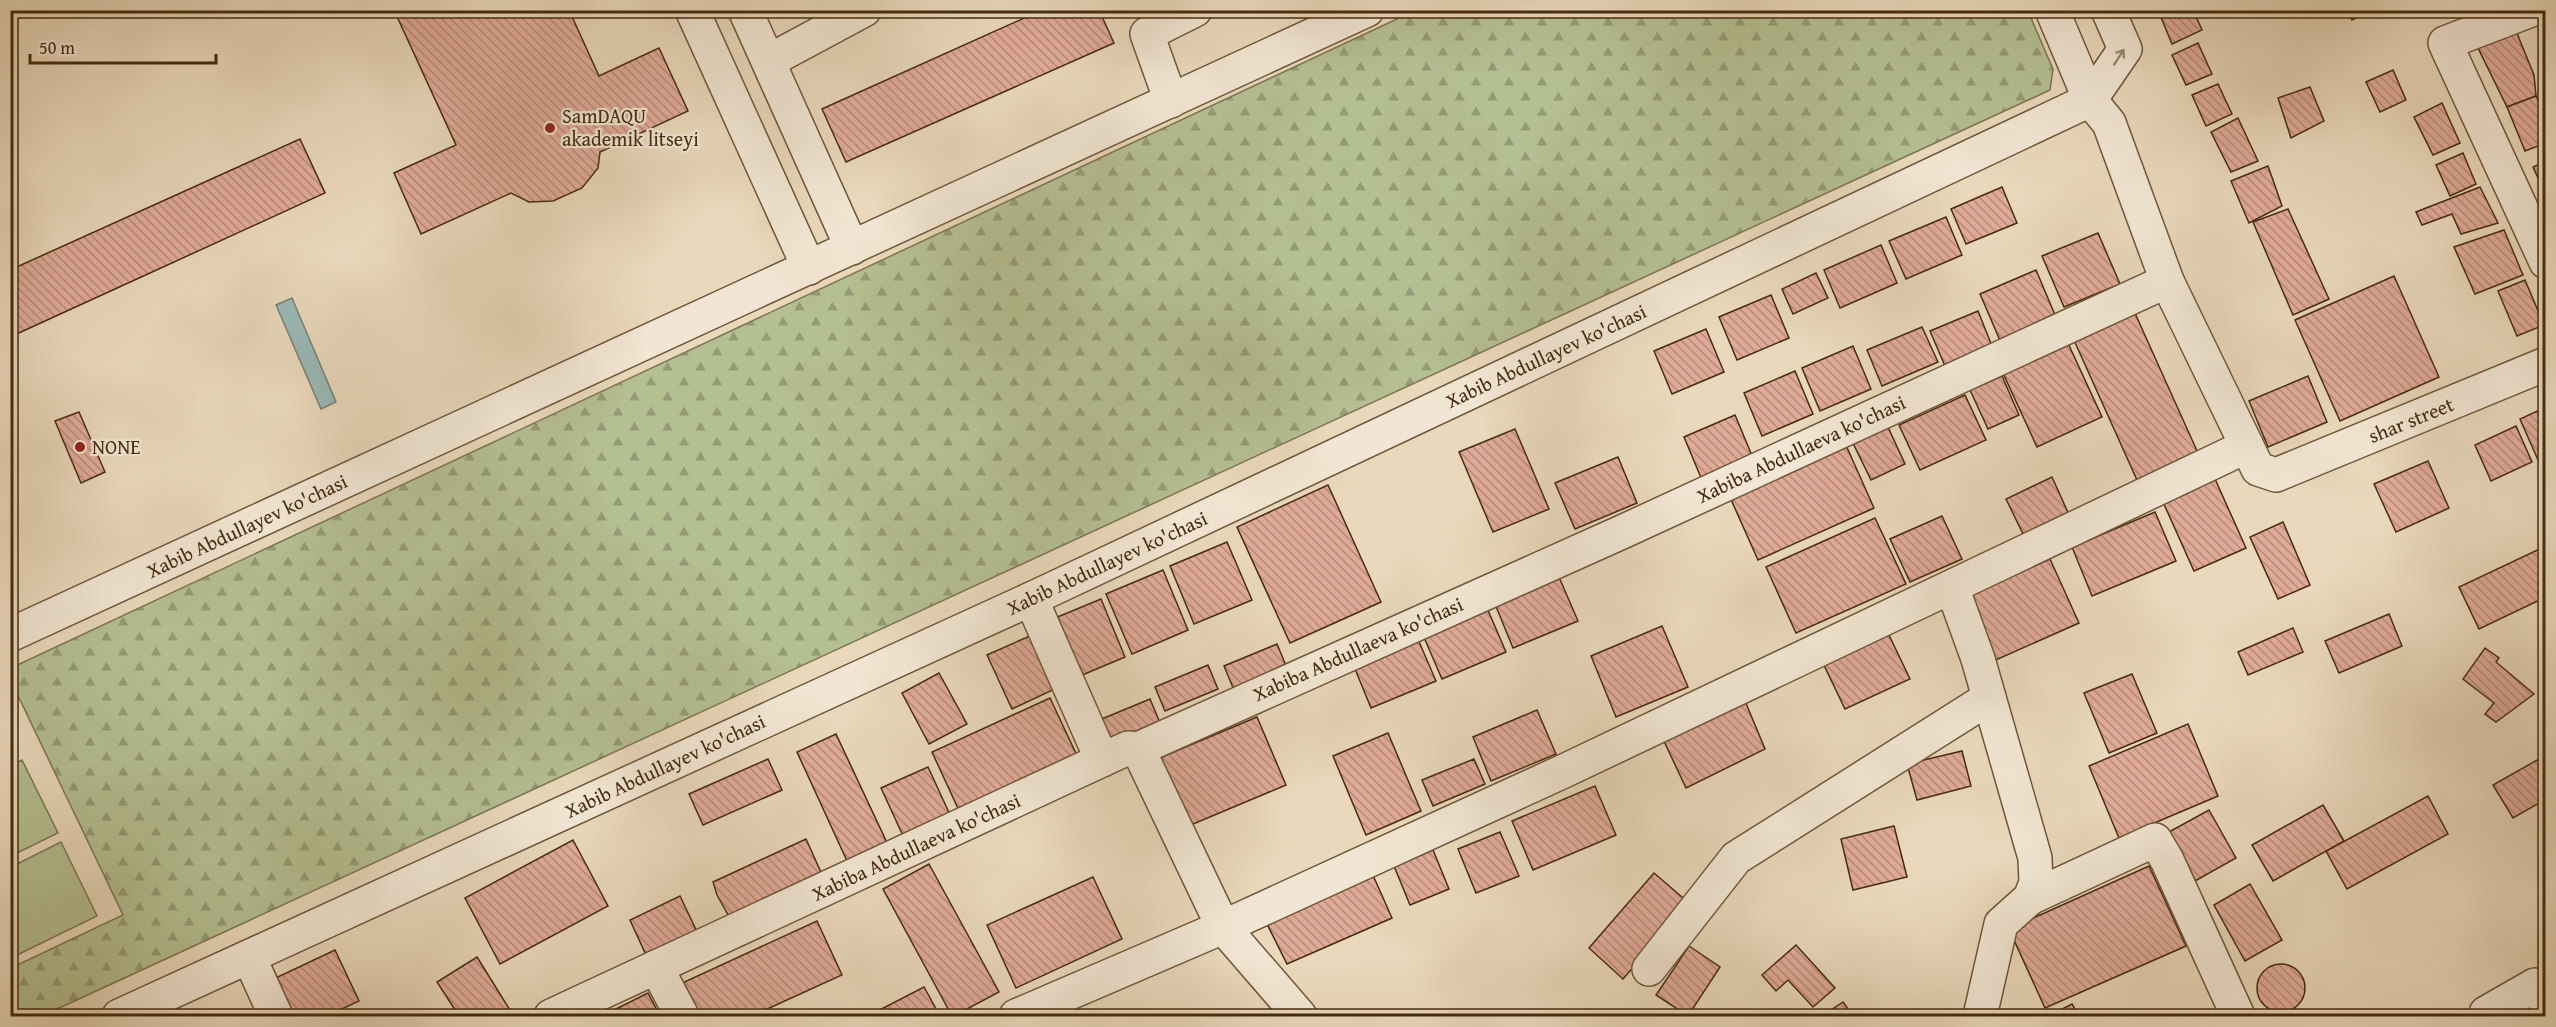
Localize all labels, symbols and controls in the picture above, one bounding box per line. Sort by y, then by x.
scale bar [30,27,216,65]
text: 50 m [39,34,75,61]
one-way arrow [2113,49,2125,66]
place label: SamDAQU akademik litseyi [562,101,699,153]
marker: SamDAQU akademik litseyi [543,121,557,135]
street label: Xabib Abdullayev ko'chasi [1441,296,1651,415]
street label: Xabiba Abdullaeva ko'chasi [1692,387,1910,510]
street label: shar street [2364,389,2458,450]
place label: NONE [92,432,140,461]
marker: NONE [73,440,87,454]
street label: Xabib Abdullayev ko'chasi [142,466,352,585]
street label: Xabib Abdullayev ko'chasi [1002,503,1212,622]
street label: Xabiba Abdullaeva ko'chasi [1248,589,1468,708]
street label: Xabib Abdullayev ko'chasi [560,706,770,825]
street label: Xabiba Abdullaeva ko'chasi [807,785,1025,908]

